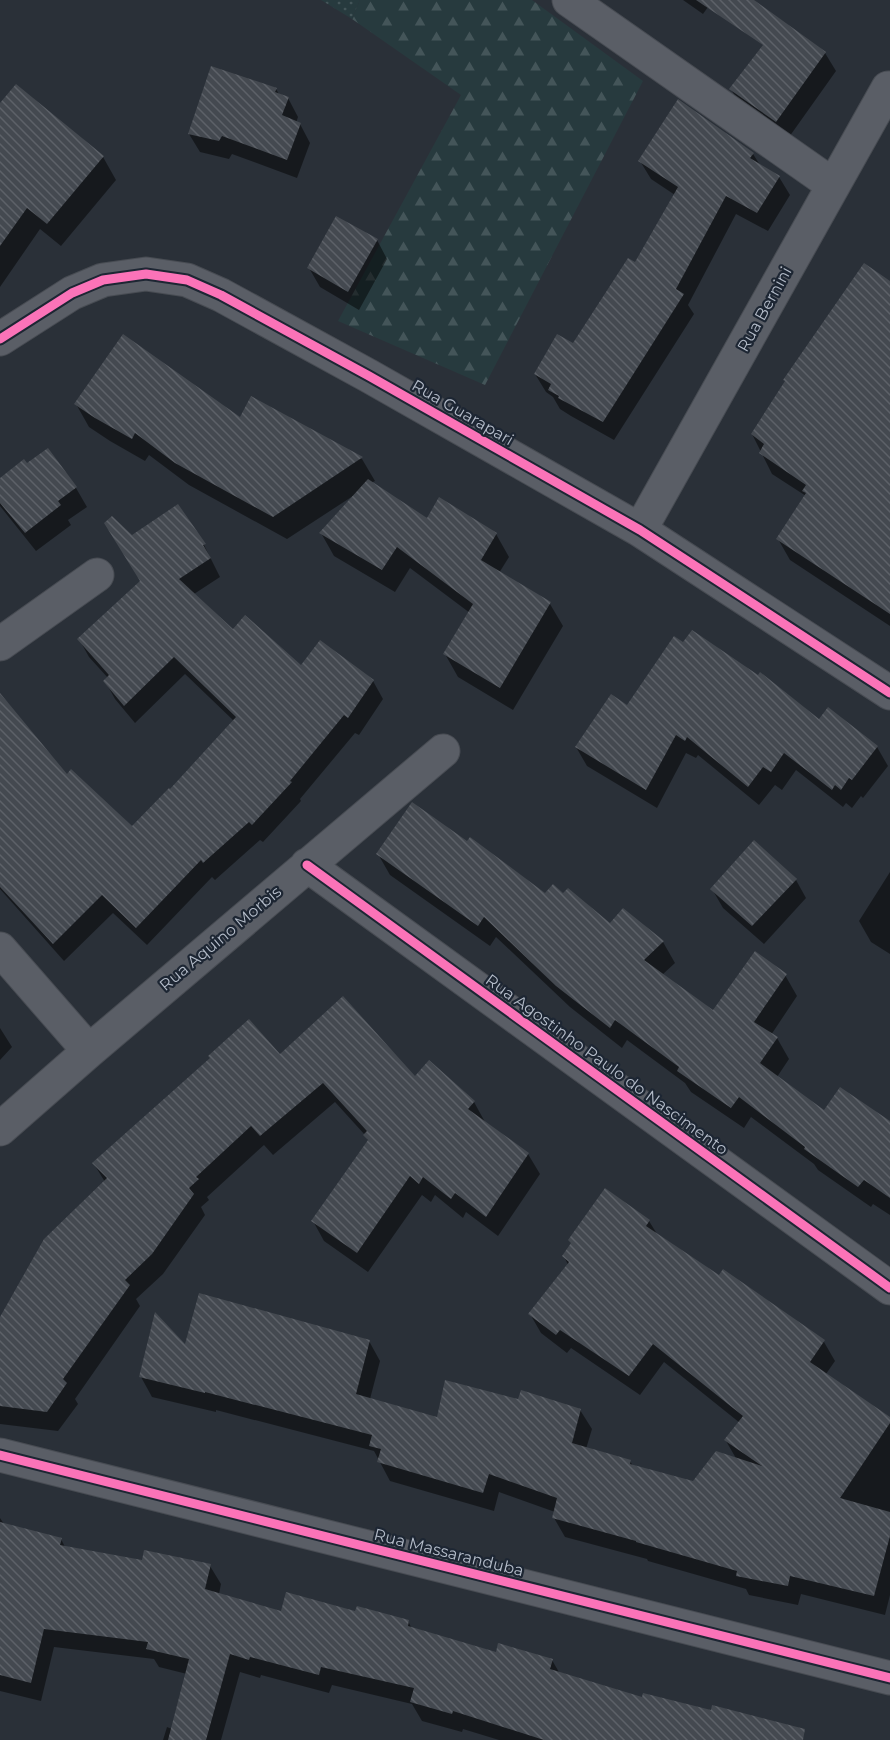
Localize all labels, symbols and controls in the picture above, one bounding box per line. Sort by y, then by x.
street label: Rua Bernini [733,263,796,355]
street label: Rua Guarapari [408,376,517,449]
street label: Rua Aquino Morbis [156,882,285,995]
street label: Rua Agostinho Paulo do Nascimento [482,970,732,1159]
street label: Rua Massaranduba [372,1525,526,1580]

